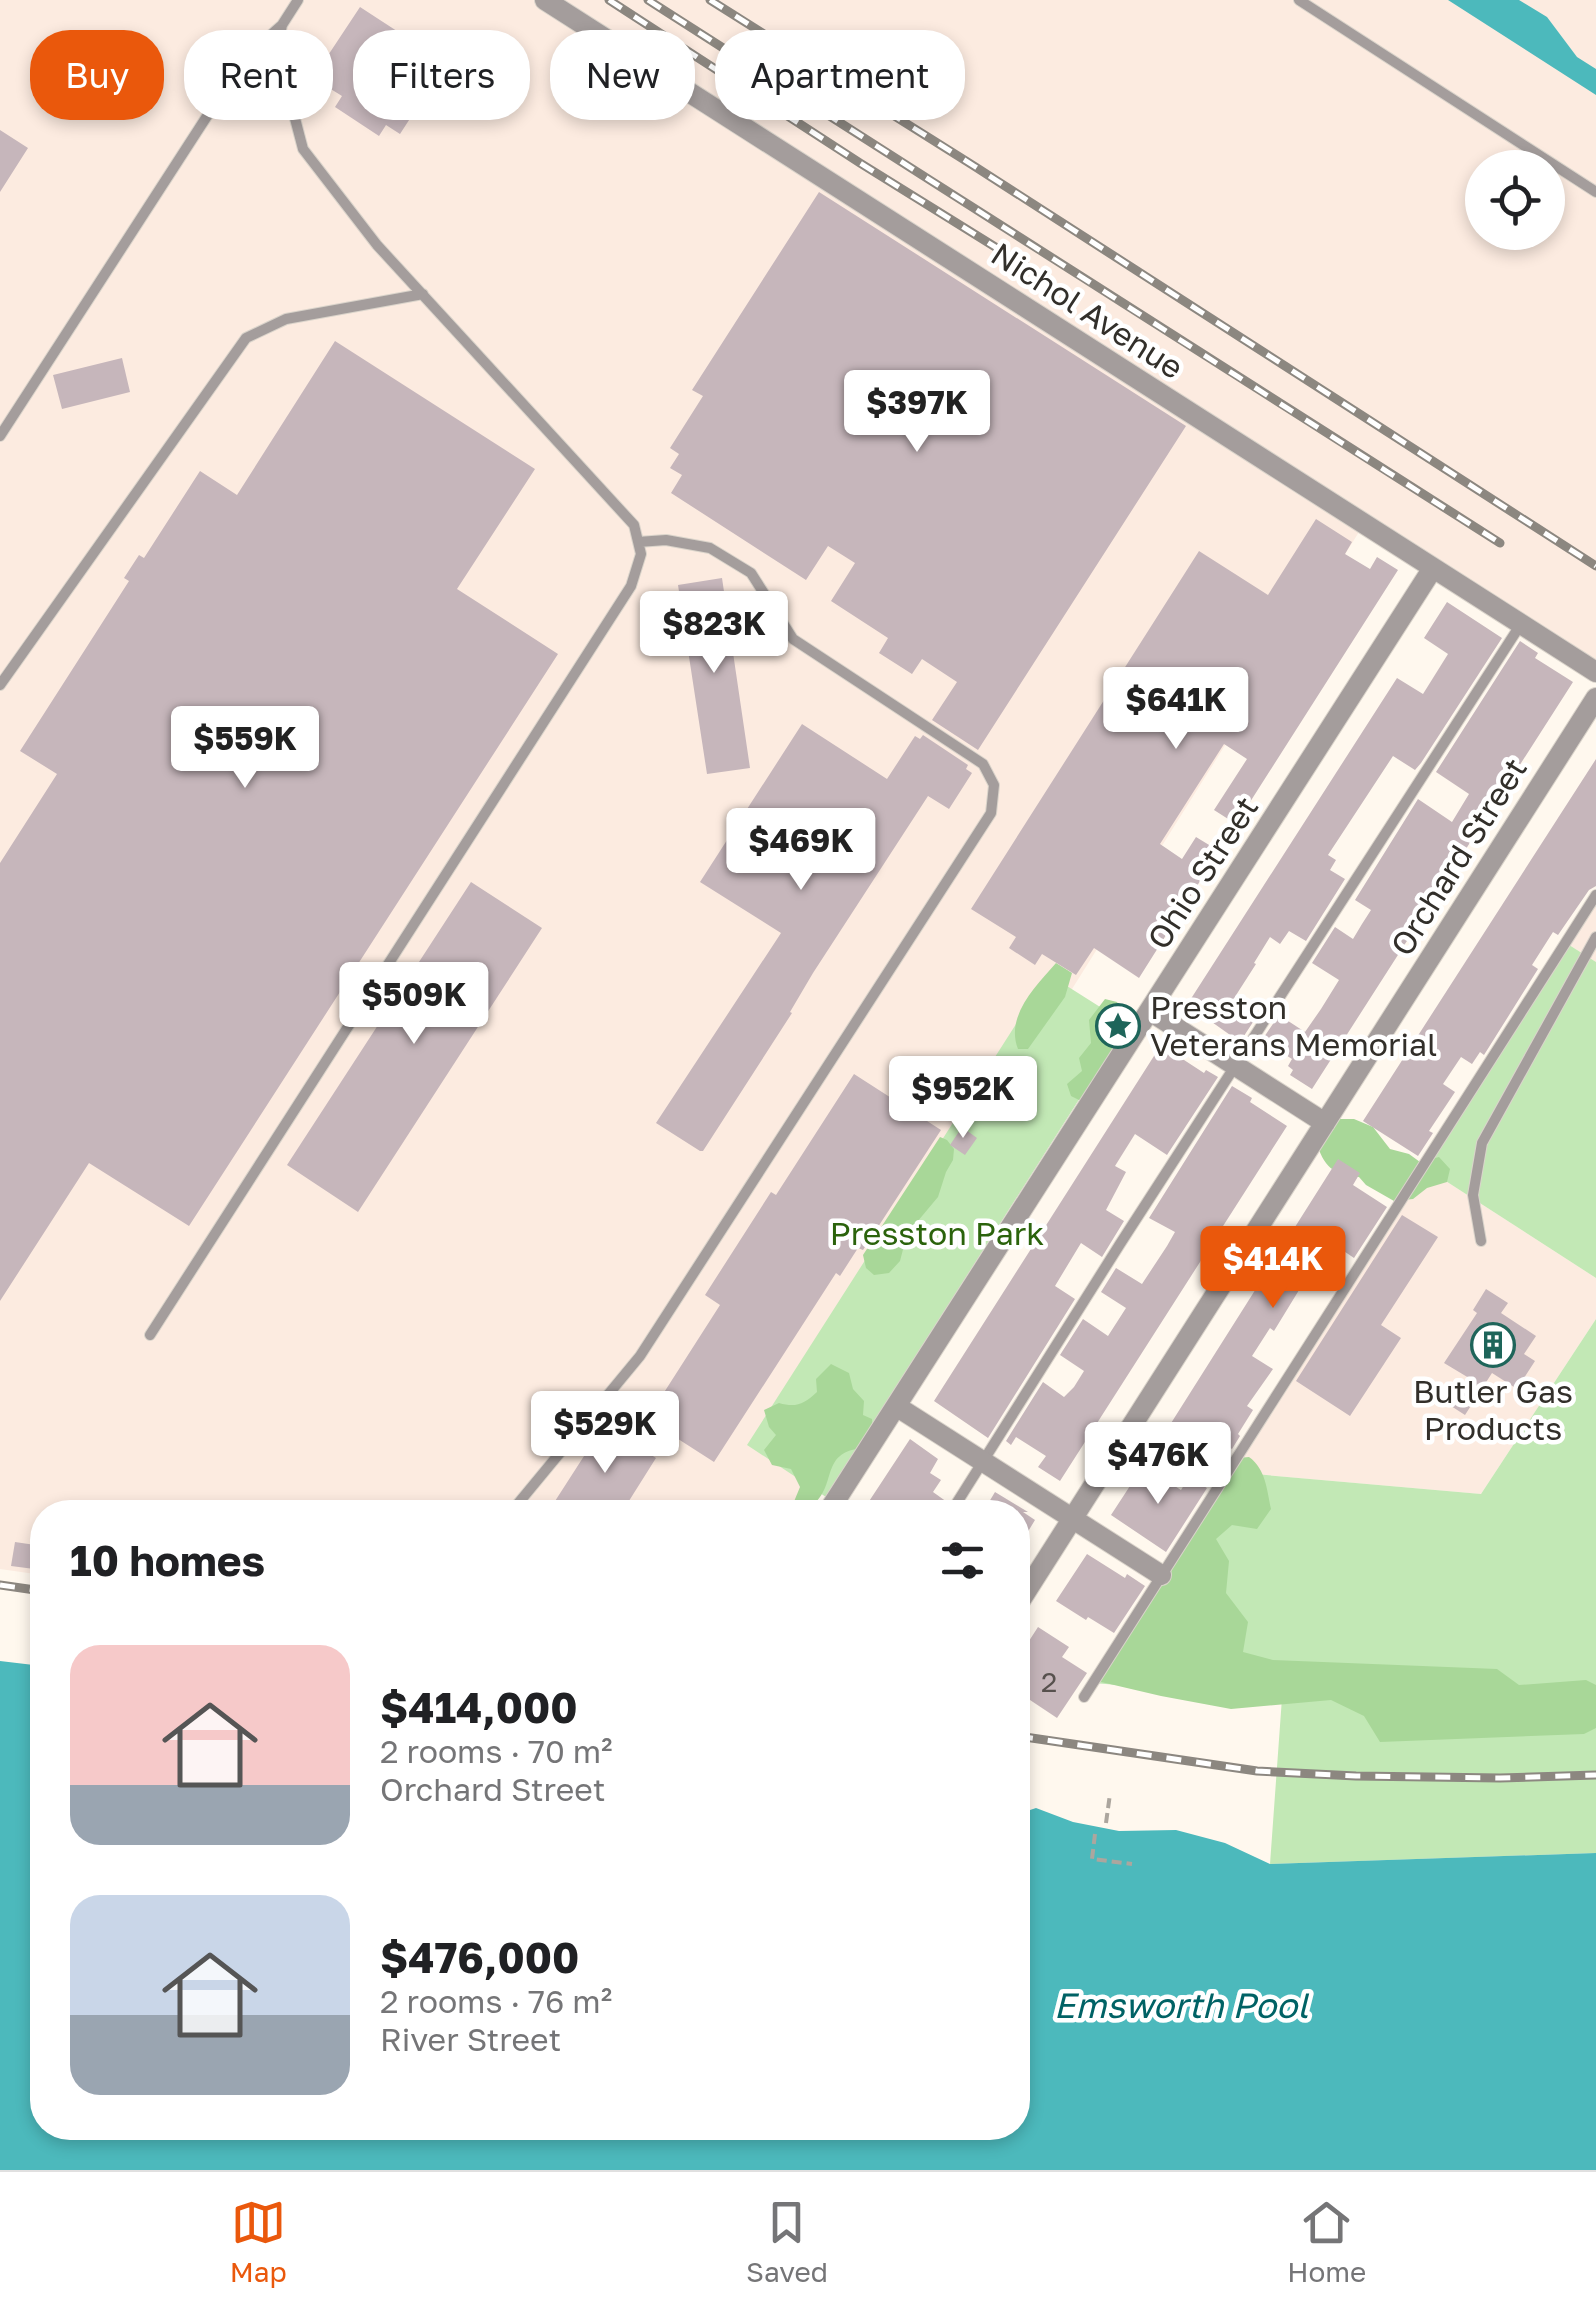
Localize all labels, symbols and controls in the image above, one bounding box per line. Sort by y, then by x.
chip: Buy [30,30,164,120]
chip: Rent [184,30,333,120]
chip: Filters [353,30,530,120]
chip: New [550,30,695,120]
chip: Apartment [715,30,965,120]
map controls [1465,150,1565,250]
button: locate [1465,150,1565,250]
street label: Nichol Avenue [985,234,1190,386]
pin: $397K [847,370,987,455]
text: $397K [866,383,968,421]
pin: $823K [644,591,784,676]
text: $823K [662,604,766,642]
pin: $641K [1106,667,1246,752]
text: $641K [1125,680,1227,718]
pin: $559K [175,706,315,791]
text: $559K [193,719,297,757]
street label: Orchard Street [1382,751,1534,962]
street label: Ohio Street [1139,789,1265,956]
pin: $469K [731,808,871,893]
text: $469K [748,821,854,859]
pin: $509K [344,962,484,1047]
text: $509K [361,975,467,1013]
place label: Presston Veterans Memorial [1150,988,1437,1063]
place icon: Presston Veterans Memorial [1095,1003,1141,1049]
pin: $952K [893,1056,1033,1141]
text: $952K [911,1069,1015,1107]
park label: Presston Park [830,1214,1044,1252]
pin: $414K [1203,1226,1343,1311]
text: $414K [1222,1239,1324,1277]
building icon: Butler Gas Products [1470,1322,1516,1368]
place label: Butler Gas Products [1413,1372,1573,1447]
pin: $529K [535,1391,675,1476]
text: $529K [553,1404,657,1442]
pin: $476K [1088,1422,1228,1507]
text: $476K [1107,1435,1209,1473]
icon: filters [935,1533,990,1588]
text: 10 homes [70,1535,265,1585]
house number: 2 [1041,1665,1057,1698]
text: $414,000 [380,1682,578,1732]
icon: home [150,1685,270,1805]
text: 2 rooms · 70 m² [380,1732,613,1770]
text: Orchard Street [380,1770,606,1808]
text: $476,000 [380,1932,579,1982]
icon: home [150,1935,270,2055]
text: 2 rooms · 76 m² [380,1982,612,2020]
water label: Emsworth Pool [1054,1984,1310,2026]
text: River Street [380,2020,561,2058]
tab: Map [230,2195,287,2288]
tab: Saved [746,2195,828,2288]
tab: Home [1287,2195,1366,2288]

